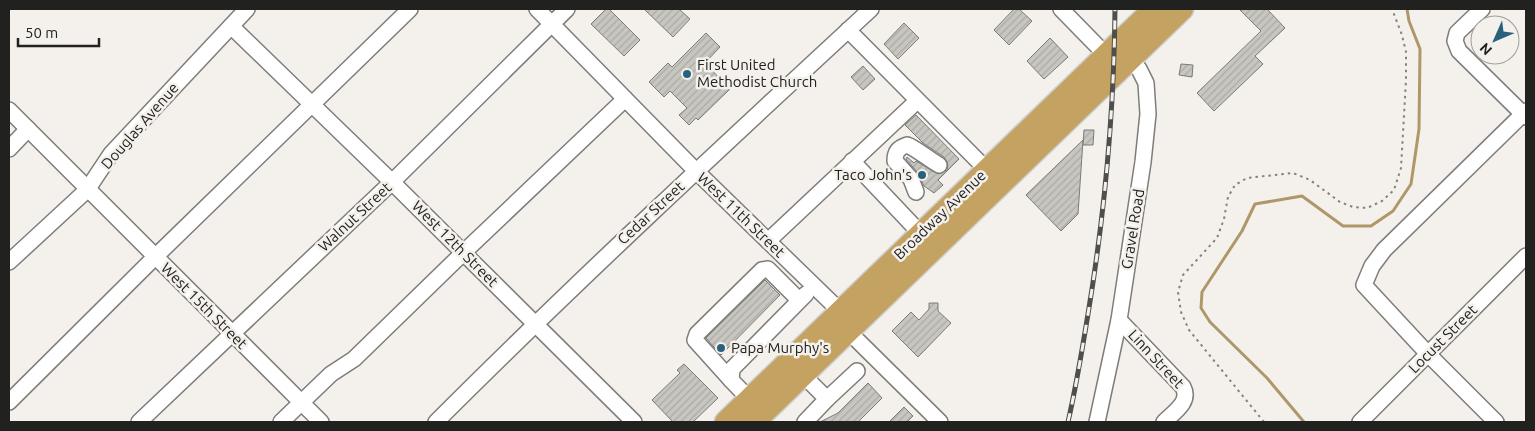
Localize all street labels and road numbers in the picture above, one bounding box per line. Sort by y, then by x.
street label: Douglas Avenue [98,79,182,172]
street label: Broadway Avenue [890,167,989,263]
street label: West 11th Street [694,169,788,261]
street label: Cedar Street [614,177,688,248]
street label: Walnut Street [315,178,395,255]
street label: Gravel Road [1118,188,1147,270]
street label: West 12th Street [409,197,502,290]
street label: West 15th Street [158,259,251,352]
street label: Locust Street [1405,301,1480,376]
street label: Linn Street [1125,326,1188,391]

